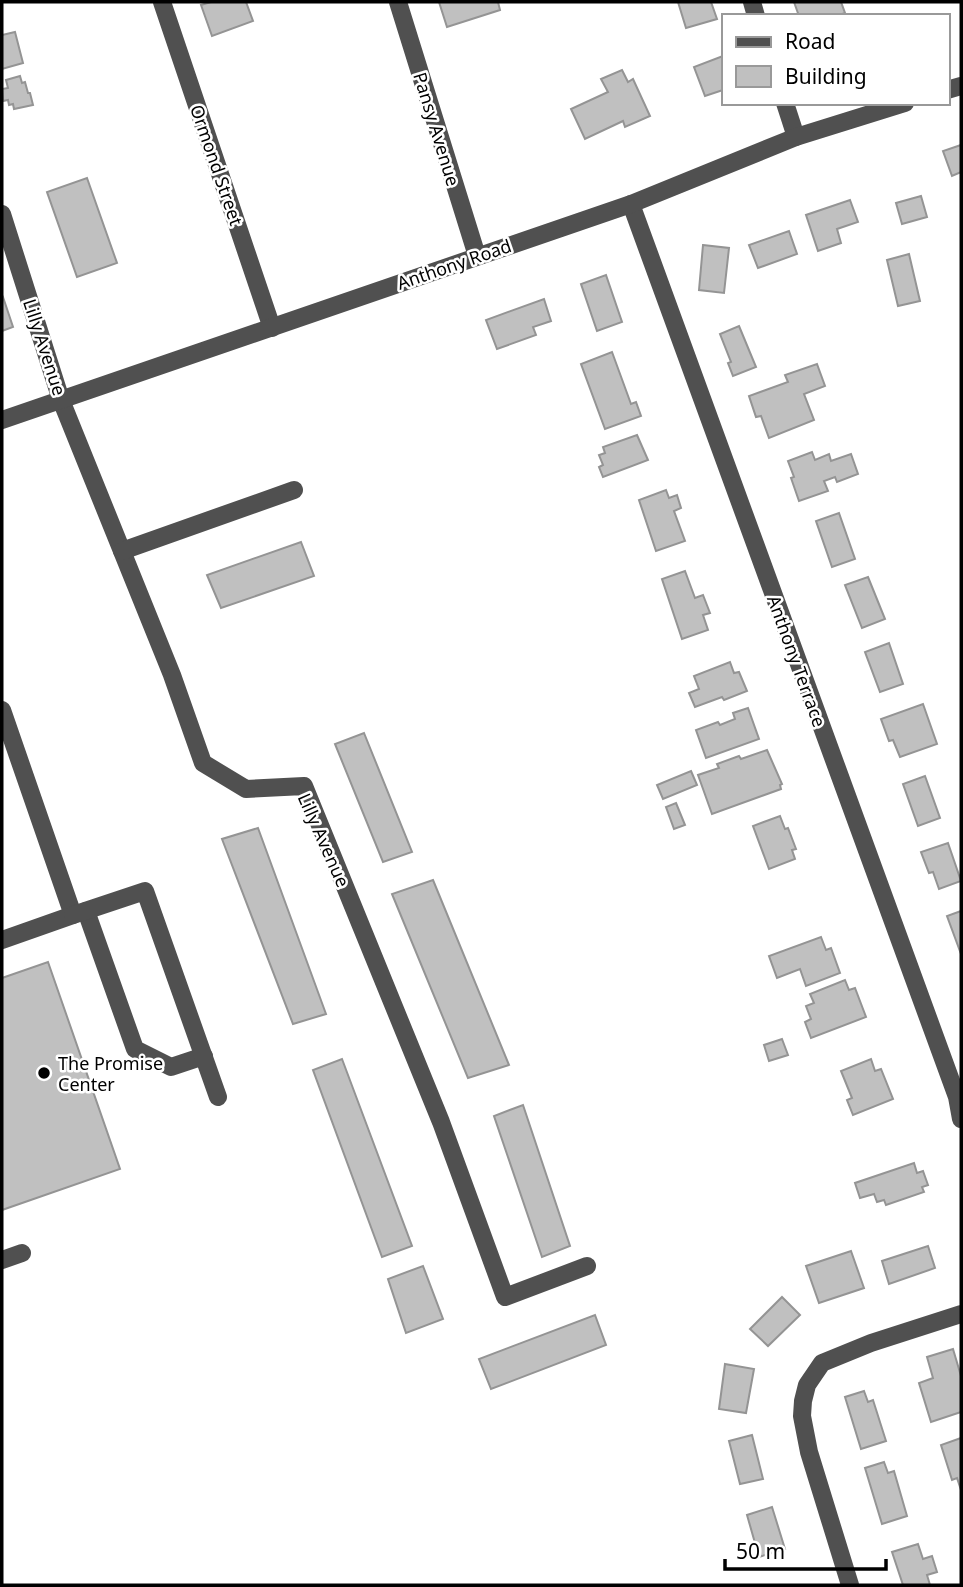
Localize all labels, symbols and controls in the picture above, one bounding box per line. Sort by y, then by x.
legend [722,14,949,105]
text: Road [785,27,835,55]
text: Building [785,62,867,90]
street label: Pansy Avenue [408,69,466,189]
street label: Ormond Street [185,101,249,229]
street label: Anthony Road [394,233,514,295]
street label: Lilly Avenue [18,296,72,398]
street label: Anthony Terrace [762,592,832,730]
street label: Lilly Avenue [293,789,355,891]
place label: The Promise Center [58,1051,163,1096]
marker: The Promise Center [36,1065,52,1081]
scale bar [725,1528,886,1572]
text: 50 m [736,1537,785,1565]

